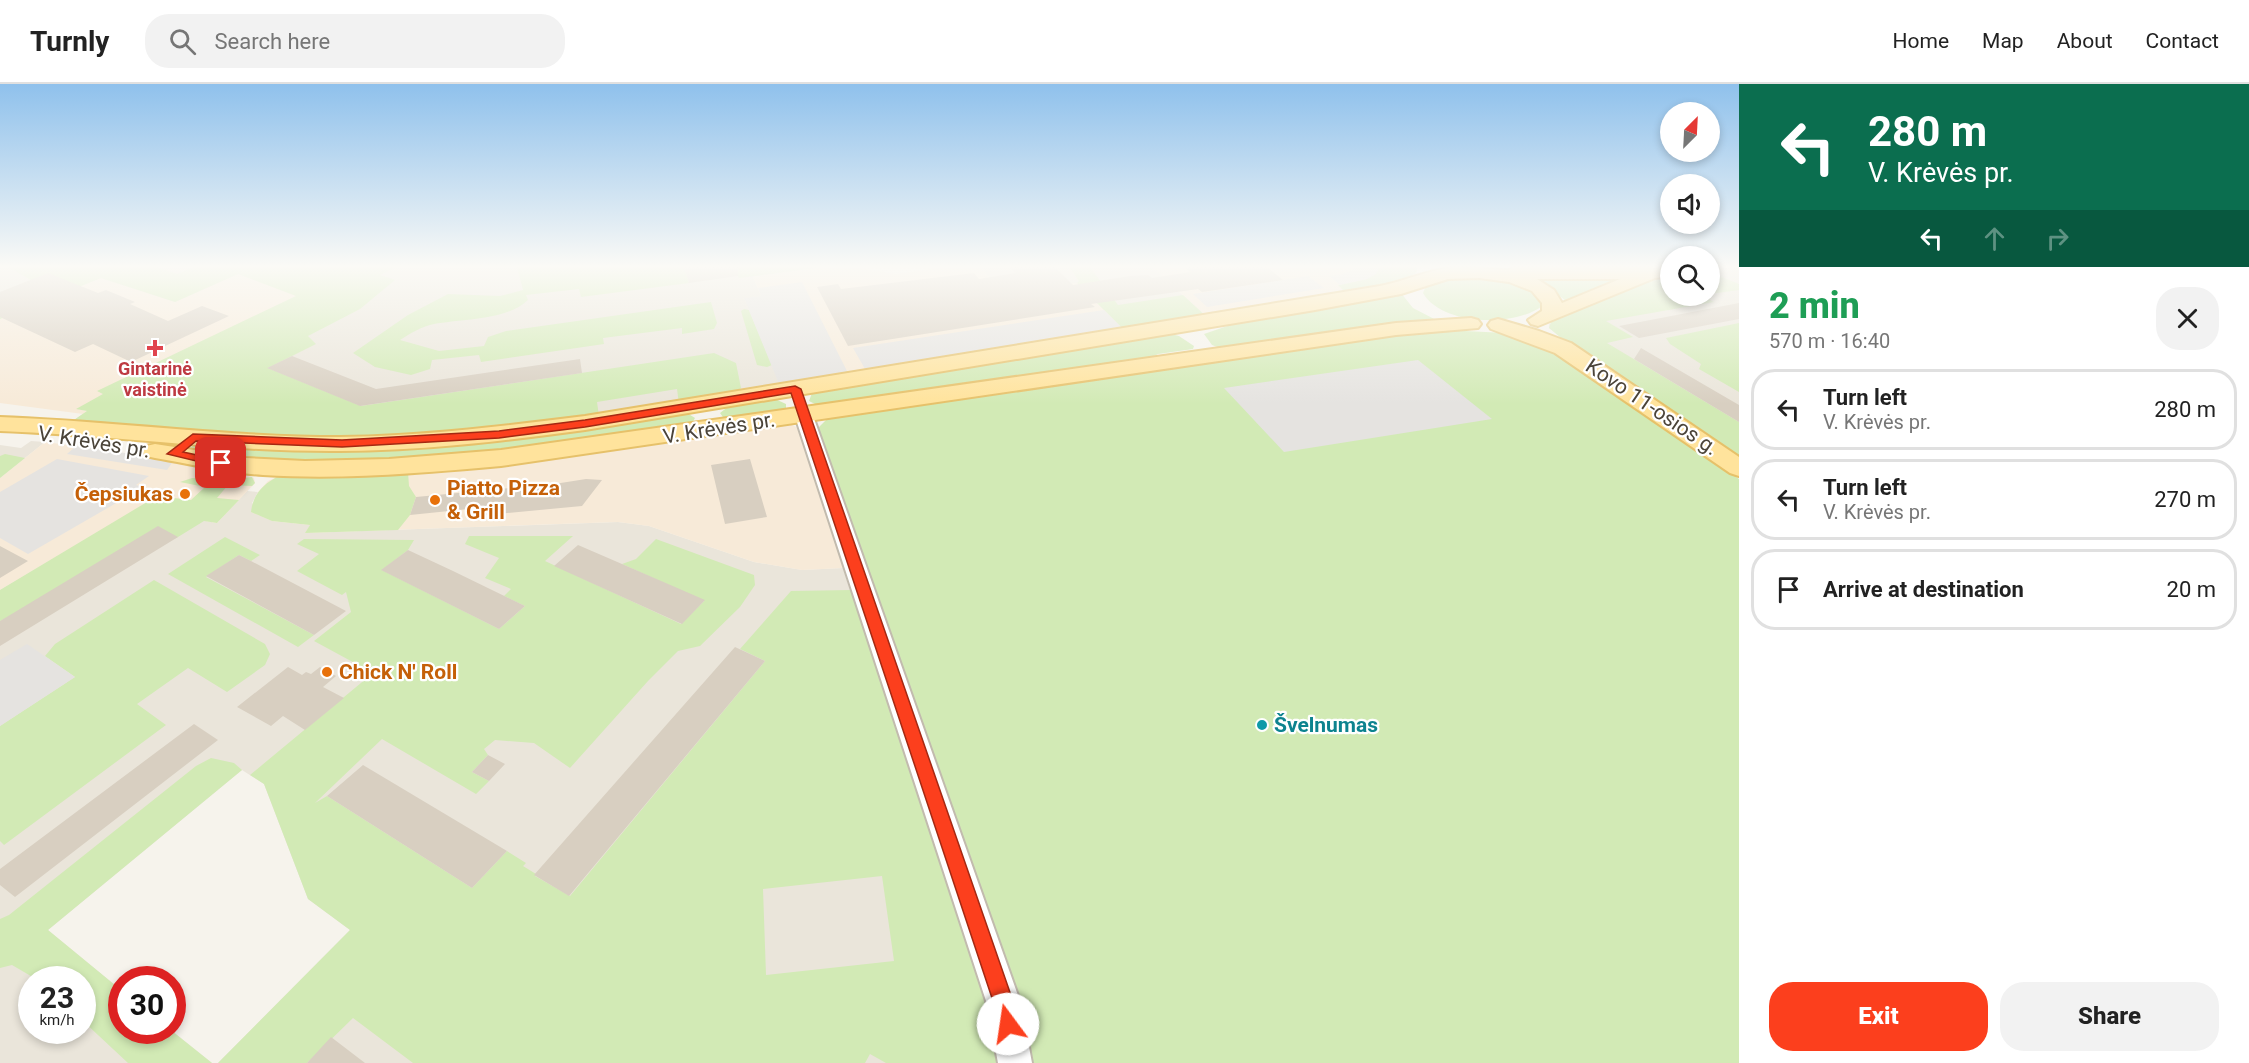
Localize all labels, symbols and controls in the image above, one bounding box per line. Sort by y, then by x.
search box [145,14,565,68]
text: Turnly [30,25,109,58]
icon: search [166,25,199,58]
text: Search here [214,29,330,54]
text: Home [1893,29,1949,53]
text: Map [1982,29,2024,53]
text: About [2057,29,2113,53]
text: Contact [2146,29,2219,53]
north arrow [1660,102,1720,162]
map controls [1660,102,1720,306]
text: 280 m [1868,107,1987,156]
icon: left [1769,108,1847,186]
text: V. Krėvės pr. [1868,157,2014,189]
button: sound [1660,174,1720,234]
icon: left [1915,222,1948,255]
icon: ahead [1978,222,2011,255]
icon: right [2041,222,2074,255]
button: search [1660,246,1720,306]
text: 2 min [1769,285,1860,327]
button: close [2156,287,2219,350]
text: 570 m · 16:40 [1769,329,1890,353]
marker: Gintarinė vaistinė [148,341,162,355]
street label: Kovo 11-osios g. [1581,354,1723,460]
place label: Gintarinė vaistinė [118,358,192,400]
text: Turn left [1823,385,1907,410]
icon: left [1772,393,1805,426]
text: 280 m [2154,397,2216,422]
street label: V. Krėvės pr. [661,407,777,449]
text: V. Krėvės pr. [1823,410,1931,434]
street label: V. Krėvės pr. [36,421,152,463]
pin [195,437,246,488]
icon: arrive [204,446,237,479]
text: Turn left [1823,475,1907,500]
place label: Piatto Pizza & Grill [447,476,560,524]
place label: Čepsiukas [75,482,173,506]
icon: left [1772,483,1805,516]
marker: Čepsiukas [178,487,192,501]
text: 270 m [2154,487,2216,512]
marker: Piatto Pizza & Grill [428,493,442,507]
text: V. Krėvės pr. [1823,500,1931,524]
icon: arrive [1772,573,1805,606]
text: Arrive at destination [1823,577,2024,602]
text: 20 m [2167,577,2216,602]
place label: Chick N' Roll [339,660,457,684]
marker: Chick N' Roll [320,665,334,679]
place label: Švelnumas [1274,713,1378,737]
marker: Švelnumas [1255,718,1269,732]
speed limit sign: 30 [108,966,186,1044]
text: 23 [40,980,74,1015]
button: Exit [1769,982,1988,1051]
button: Share [2000,982,2219,1051]
position arrow [976,992,1040,1056]
text: km/h [39,1011,75,1029]

